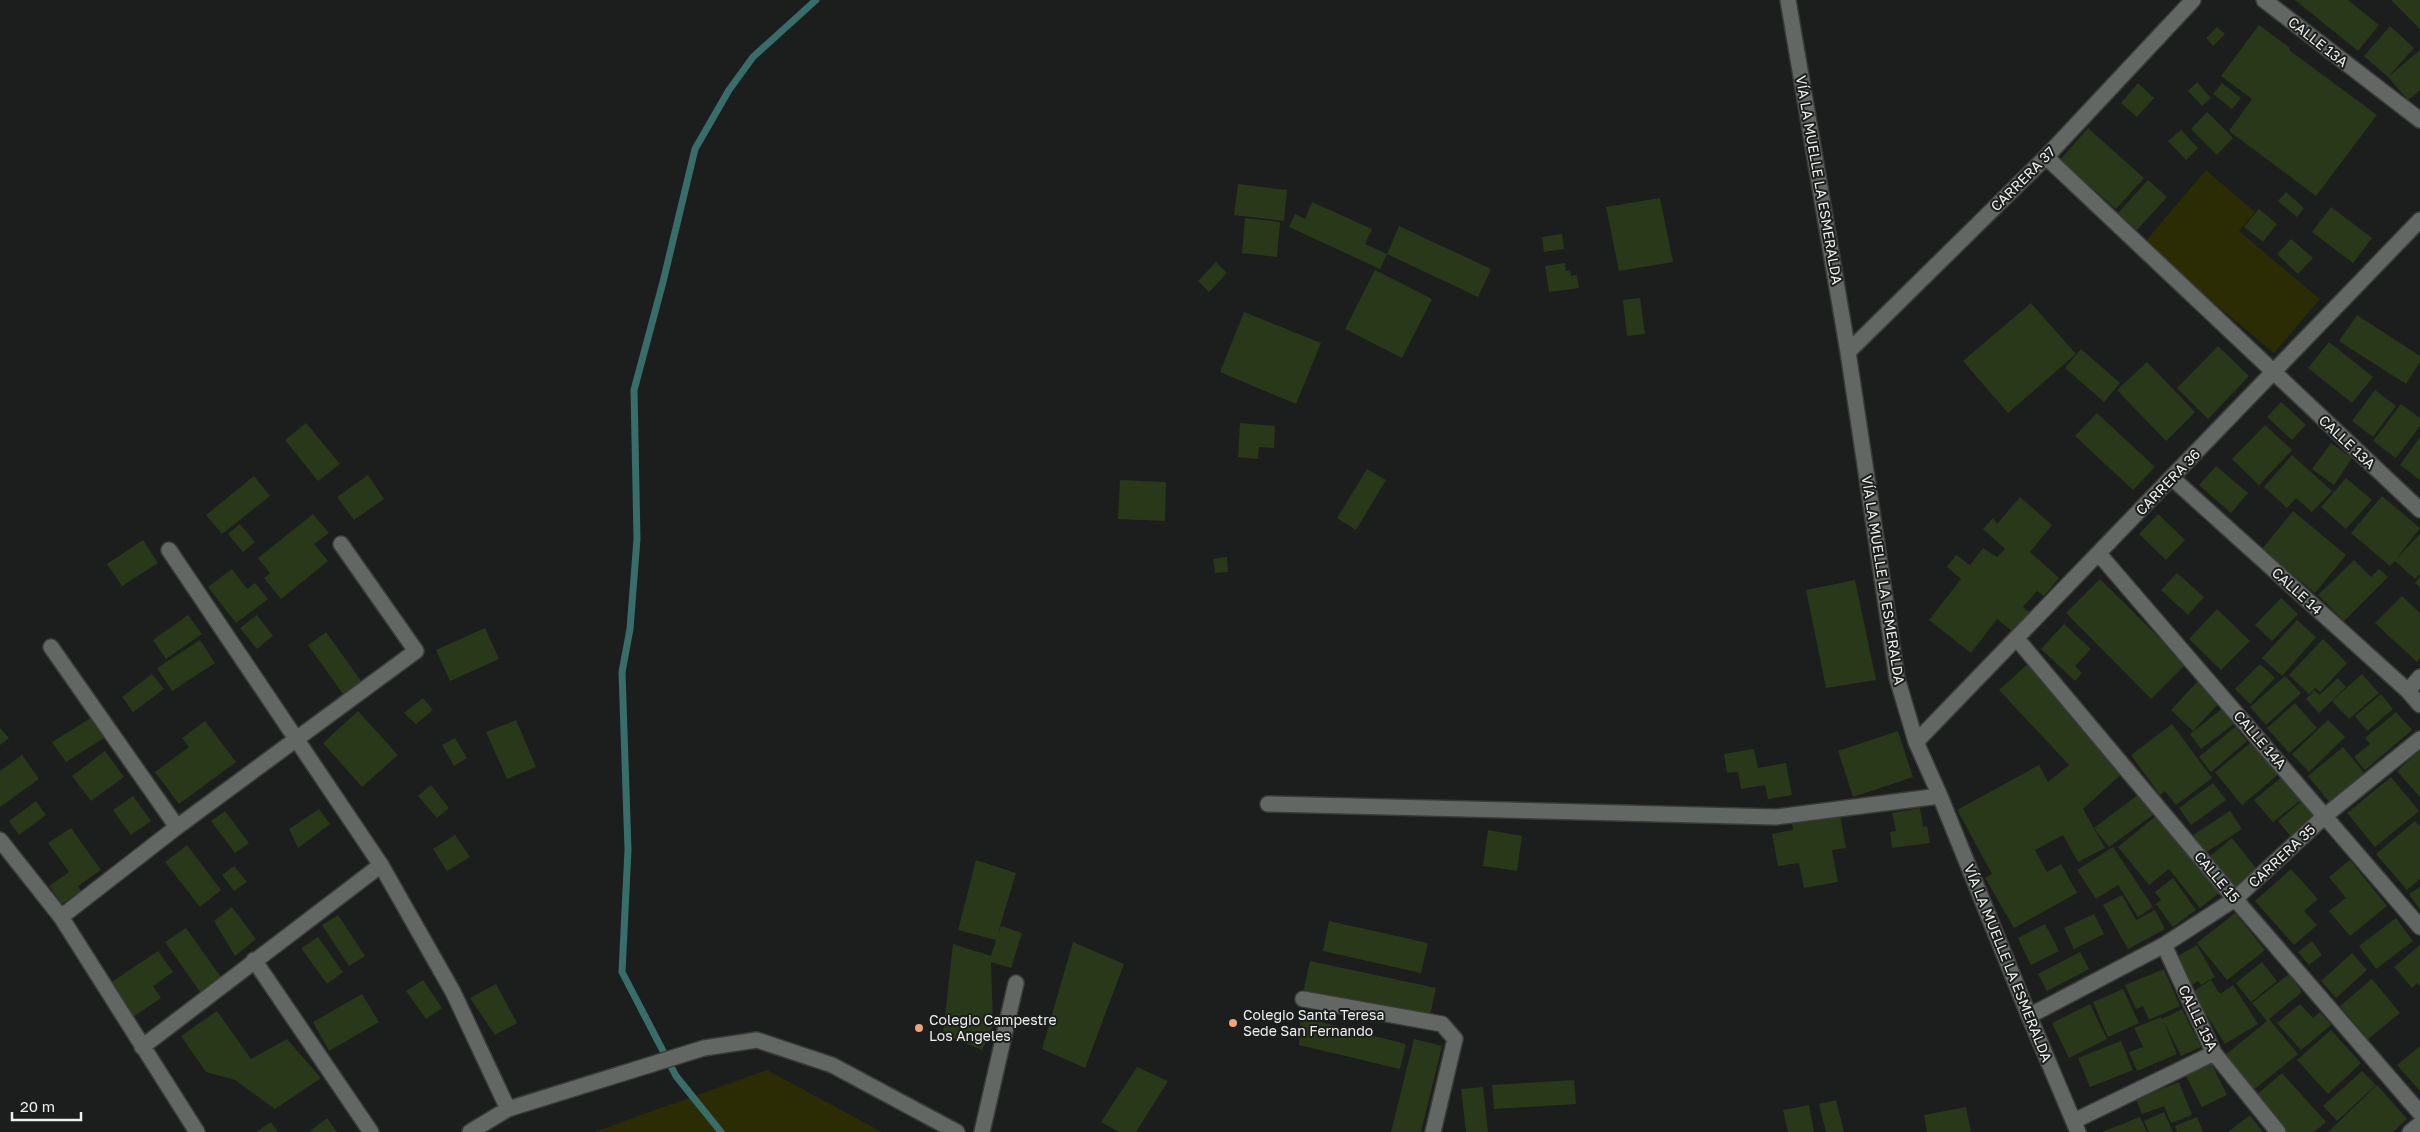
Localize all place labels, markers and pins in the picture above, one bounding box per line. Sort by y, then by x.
place label: Colegio Santa Teresa Sede San Fernando [1243,1006,1384,1039]
place label: Colegio Campestre Los Angeles [929,1011,1057,1044]
marker: Colegio Santa Teresa Sede San Fernando [1227,1017,1239,1029]
marker: Colegio Campestre Los Angeles [913,1022,925,1034]

